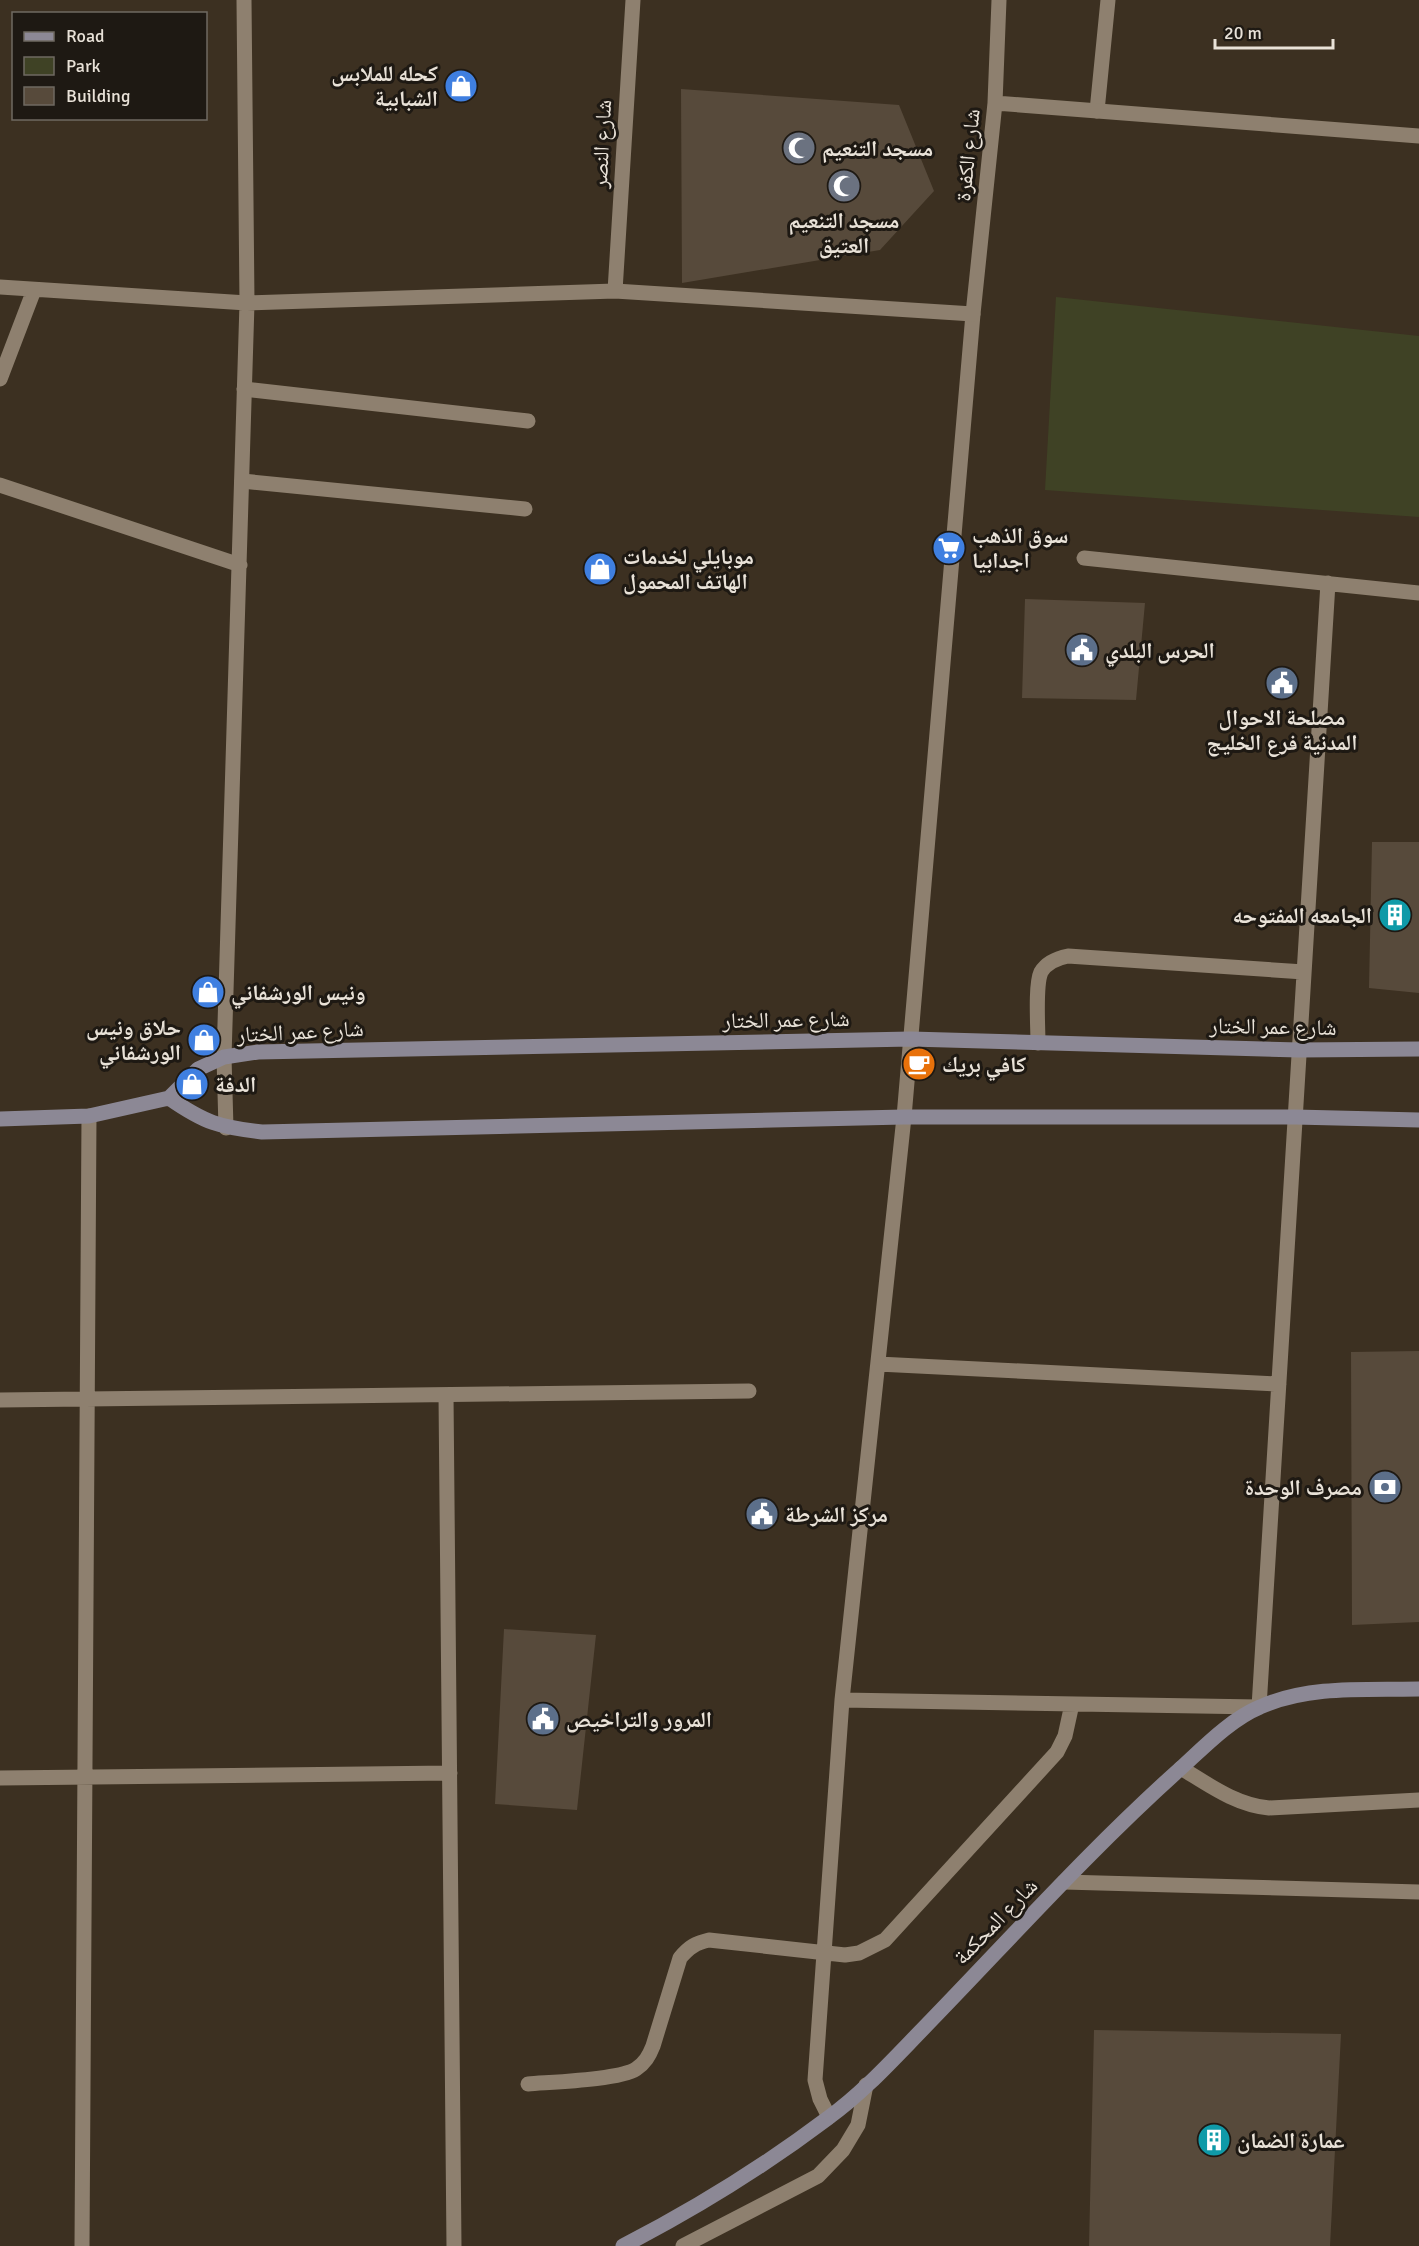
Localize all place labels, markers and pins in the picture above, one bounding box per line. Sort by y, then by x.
place label: كحله للملابس الشبابية [331,60,438,112]
shop icon: كحله للملابس الشبابية [443,68,479,104]
mosque icon: مسجد التنعيم [781,130,817,166]
place label: مسجد التنعيم [822,135,933,163]
mosque icon: مسجد التنعيم العتيق [826,168,862,204]
place label: مسجد التنعيم العتيق [788,207,900,259]
place label: سوق الذهب اجدابيا [972,522,1068,574]
supermarket icon: سوق الذهب اجدابيا [931,530,967,566]
place label: موبايلي لخدمات الهاتف المحمول [623,543,754,595]
shop icon: موبايلي لخدمات الهاتف المحمول [582,551,618,587]
public building icon: الحرس البلدي [1064,632,1100,668]
place label: الحرس البلدي [1105,637,1215,667]
public building icon: مصلحة الاحوال المدنية فرع الخليج [1264,665,1300,701]
place label: مصلحة الاحوال المدنية فرع الخليج [1207,704,1357,757]
building icon: الجامعه المفتوحه [1377,897,1413,933]
place label: الجامعه المفتوحه [1232,902,1372,929]
shop icon: ونيس الورشفاني [190,974,226,1010]
place label: ونيس الورشفاني [231,979,366,1009]
place label: حلاق ونيس الورشفاني [86,1014,181,1069]
shop icon: حلاق ونيس الورشفاني [186,1022,222,1058]
cafe icon: كافي بريك [901,1046,937,1082]
place label: كافي بريك [942,1051,1026,1081]
shop icon: الدفة [174,1066,210,1102]
place label: الدفة [215,1071,256,1098]
bank icon: مصرف الوحدة [1367,1469,1403,1505]
place label: مصرف الوحدة [1245,1474,1362,1501]
public building icon: مركز الشرطة [744,1496,780,1532]
place label: مركز الشرطة [785,1501,888,1528]
public building icon: المرور والتراخيص [525,1701,561,1737]
place label: المرور والتراخيص [566,1706,712,1733]
building icon: عمارة الضمان [1196,2122,1232,2158]
place label: عمارة الضمان [1237,2127,1345,2154]

